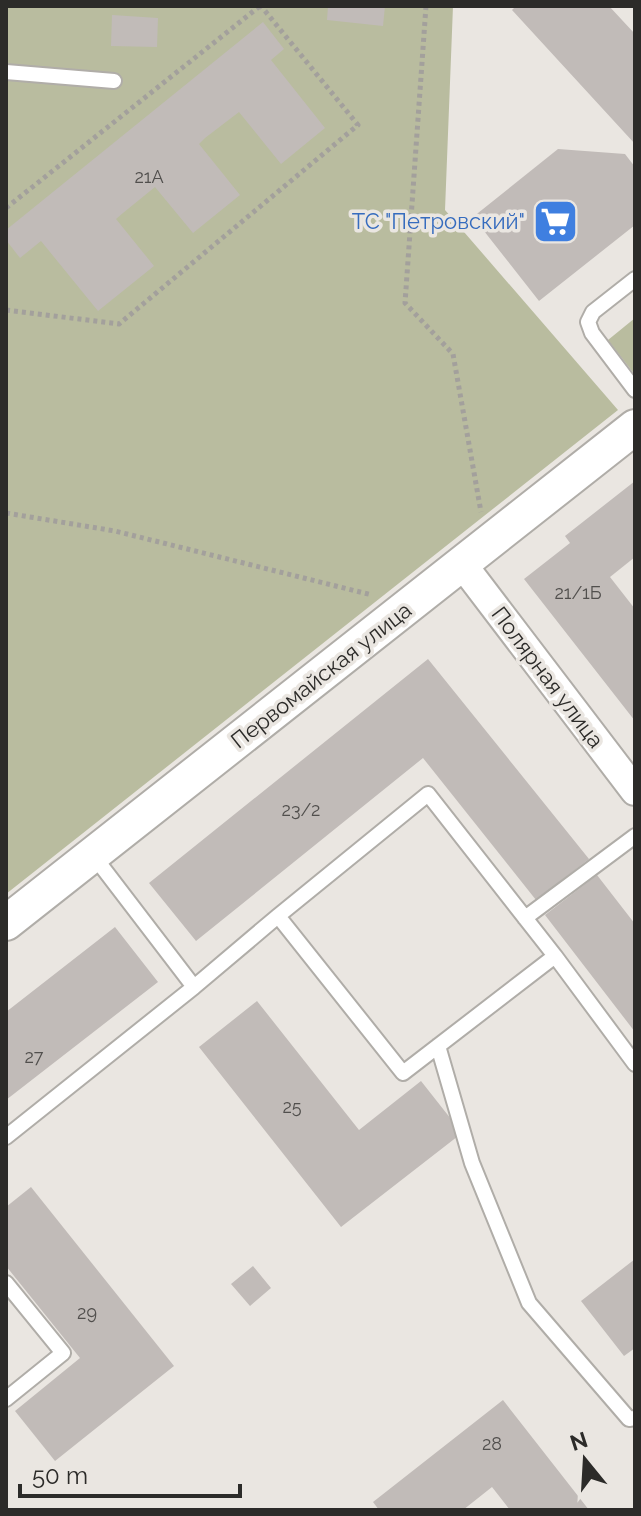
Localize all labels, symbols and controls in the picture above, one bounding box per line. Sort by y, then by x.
house number: 21А [134,166,164,187]
supermarket icon: ТС "Петровский" [532,197,580,245]
place label: ТС "Петровский" [352,208,525,234]
house number: 21/1Б [554,582,602,603]
street label: Первомайская улица [226,597,416,753]
street label: Полярная улица [487,601,609,753]
house number: 23/2 [282,799,320,820]
house number: 27 [24,1046,44,1067]
house number: 25 [282,1096,302,1117]
house number: 29 [77,1302,97,1323]
north arrow [545,1420,625,1500]
text: N [567,1426,591,1456]
house number: 28 [482,1433,502,1454]
scale bar [20,1448,240,1498]
text: 50 m [32,1461,88,1490]

